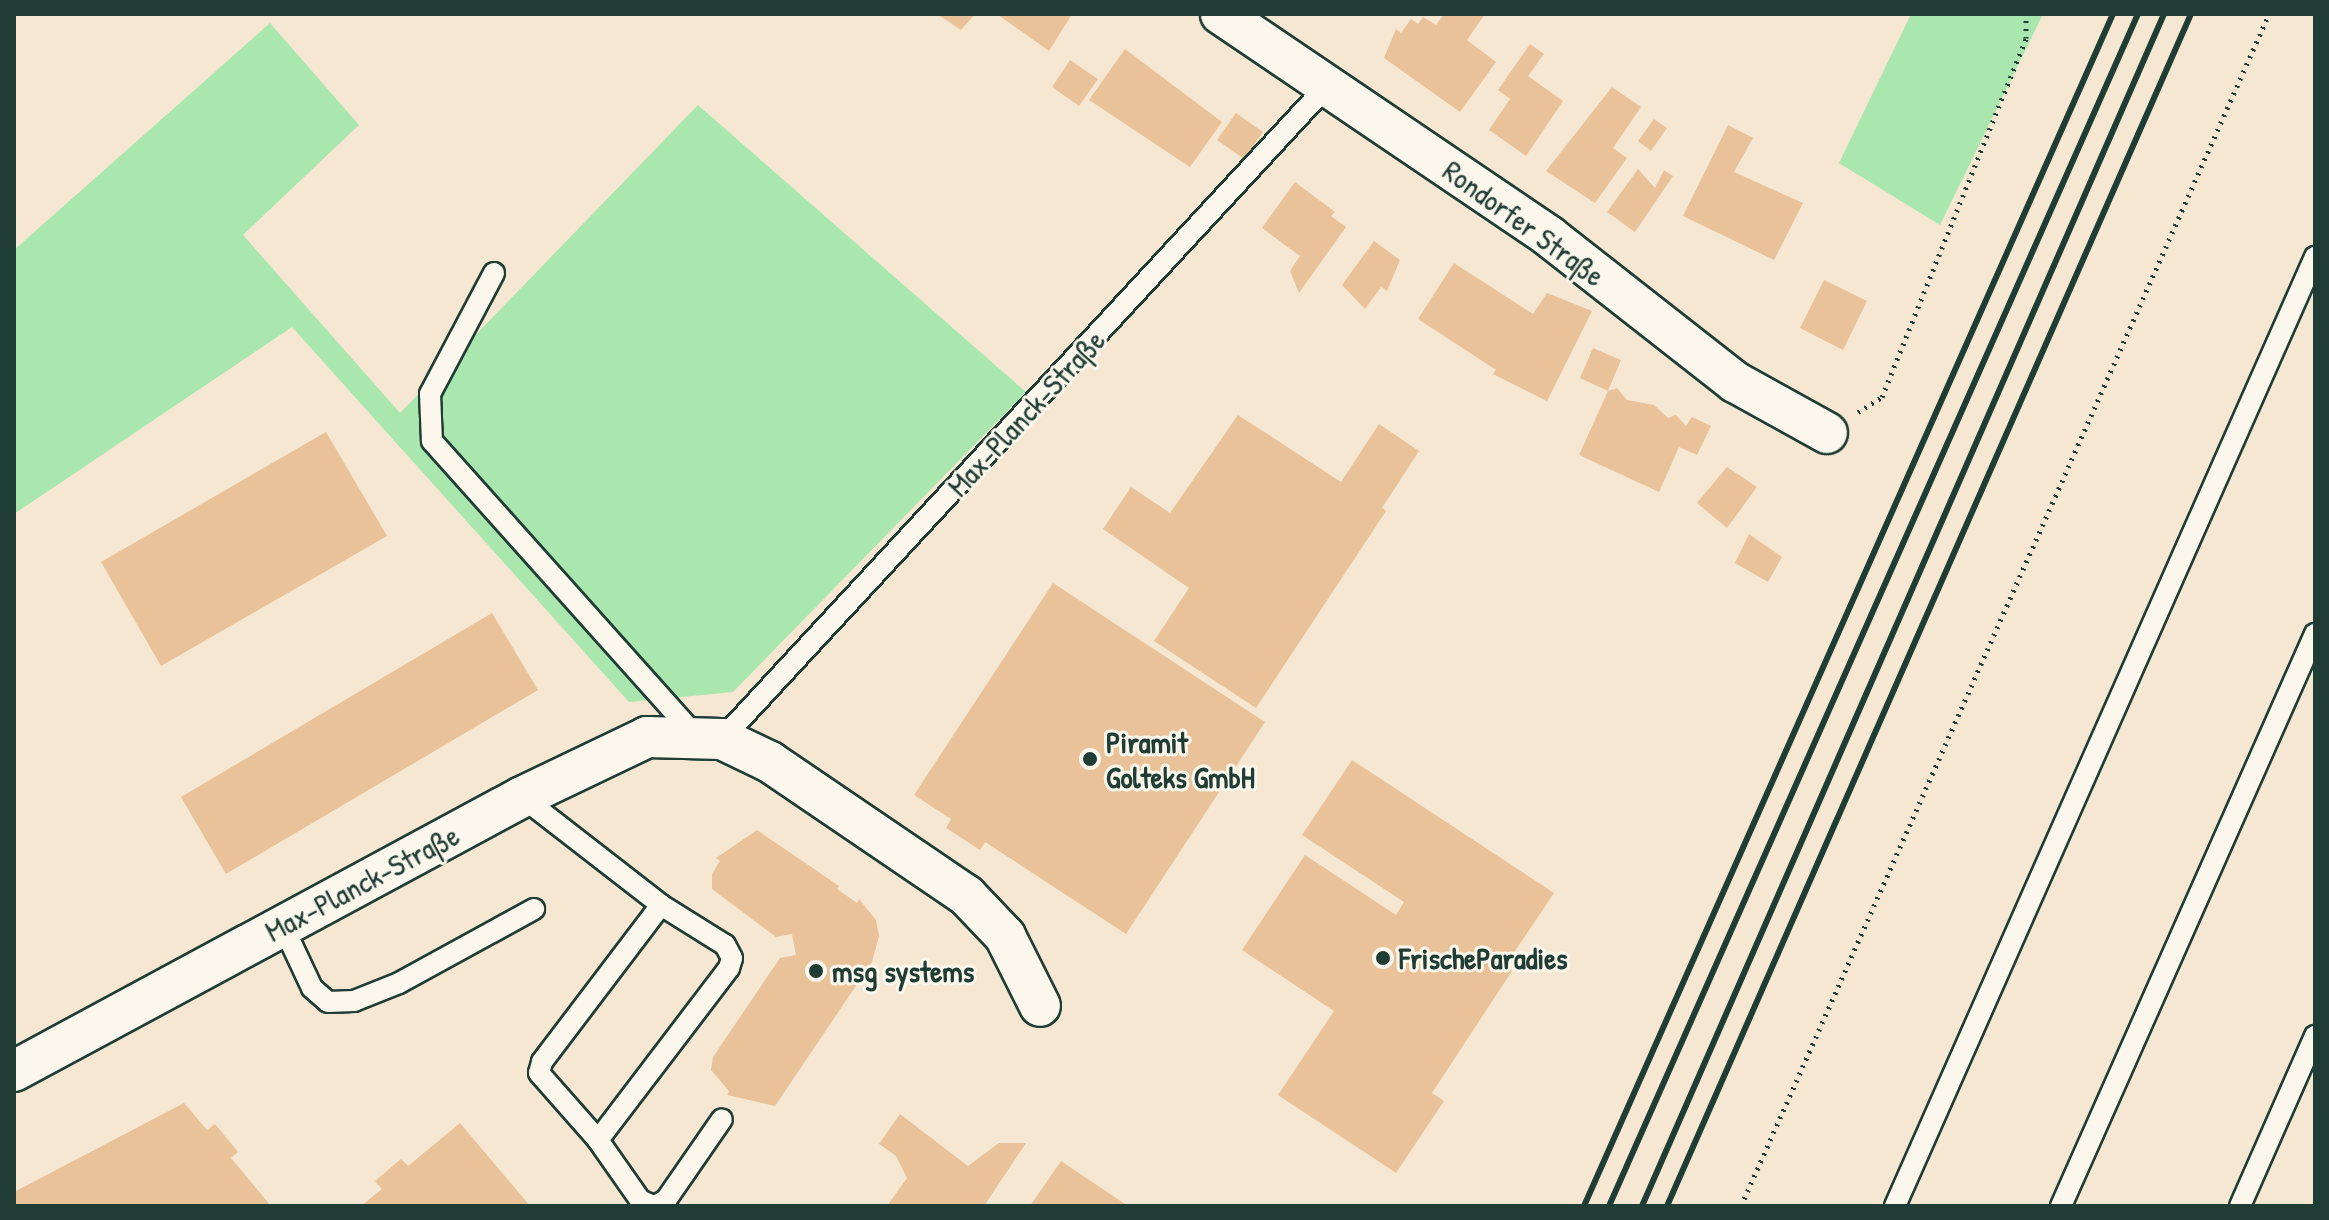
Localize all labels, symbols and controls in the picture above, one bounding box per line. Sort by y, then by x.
street label: Rondorfer Straße [1436,152,1612,294]
street label: Max-Planck-Straße [940,322,1112,504]
place label: Piramit Golteks GmbH [1106,724,1255,794]
marker: Piramit Golteks GmbH [1081,750,1099,768]
street label: Max-Planck-Straße [259,817,465,949]
place label: FrischeParadies [1399,940,1568,976]
marker: FrischeParadies [1374,949,1392,967]
place label: msg systems [832,953,974,989]
marker: msg systems [807,962,825,980]

